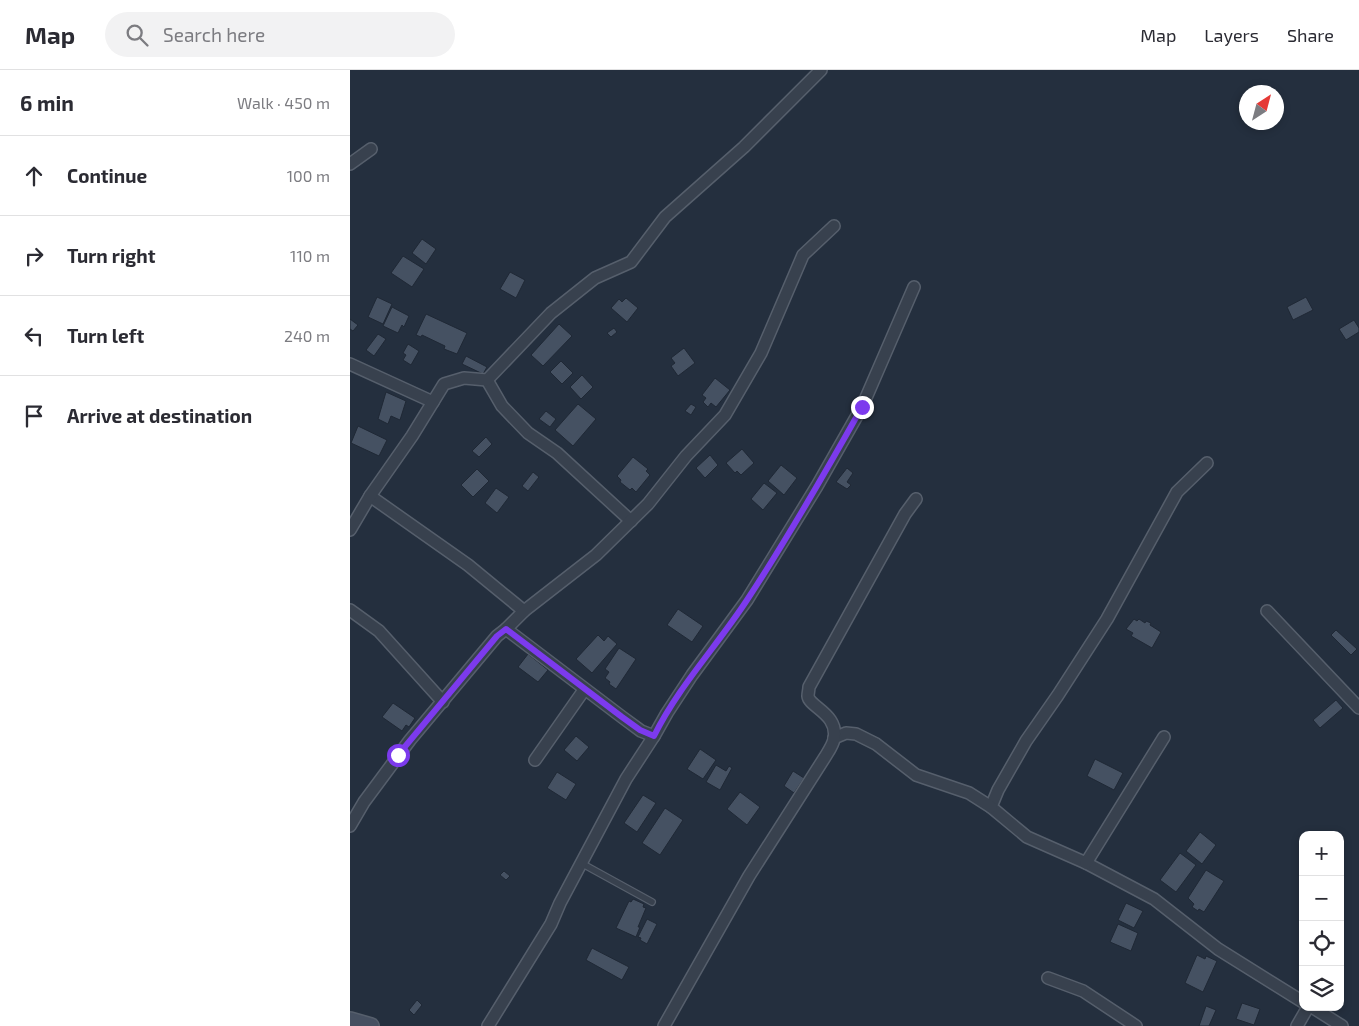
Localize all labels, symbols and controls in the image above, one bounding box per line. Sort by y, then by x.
search box [105,12,455,57]
text: Map [25,20,75,49]
icon: search [123,21,151,49]
text: Search here [163,23,265,46]
text: Map [1140,24,1176,46]
text: Layers [1204,24,1259,46]
text: Share [1287,24,1334,46]
north arrow [1239,85,1284,130]
text: 6 min [20,90,74,115]
text: Walk · 450 m [237,93,330,112]
icon: ahead [20,162,48,190]
text: Continue [67,164,147,187]
text: 100 m [287,166,330,185]
icon: right [20,242,48,270]
text: Turn right [67,244,155,267]
text: 110 m [290,246,330,265]
icon: left [20,322,48,350]
text: Turn left [67,324,144,347]
text: 240 m [284,326,330,345]
route end [851,396,874,419]
icon: arrive [20,402,48,430]
text: Arrive at destination [67,404,252,427]
route start [387,744,410,767]
map controls [1299,831,1344,1011]
button: + [1299,831,1344,876]
button: − [1299,876,1344,921]
button: locate [1299,921,1344,966]
button: layers [1299,966,1344,1011]

